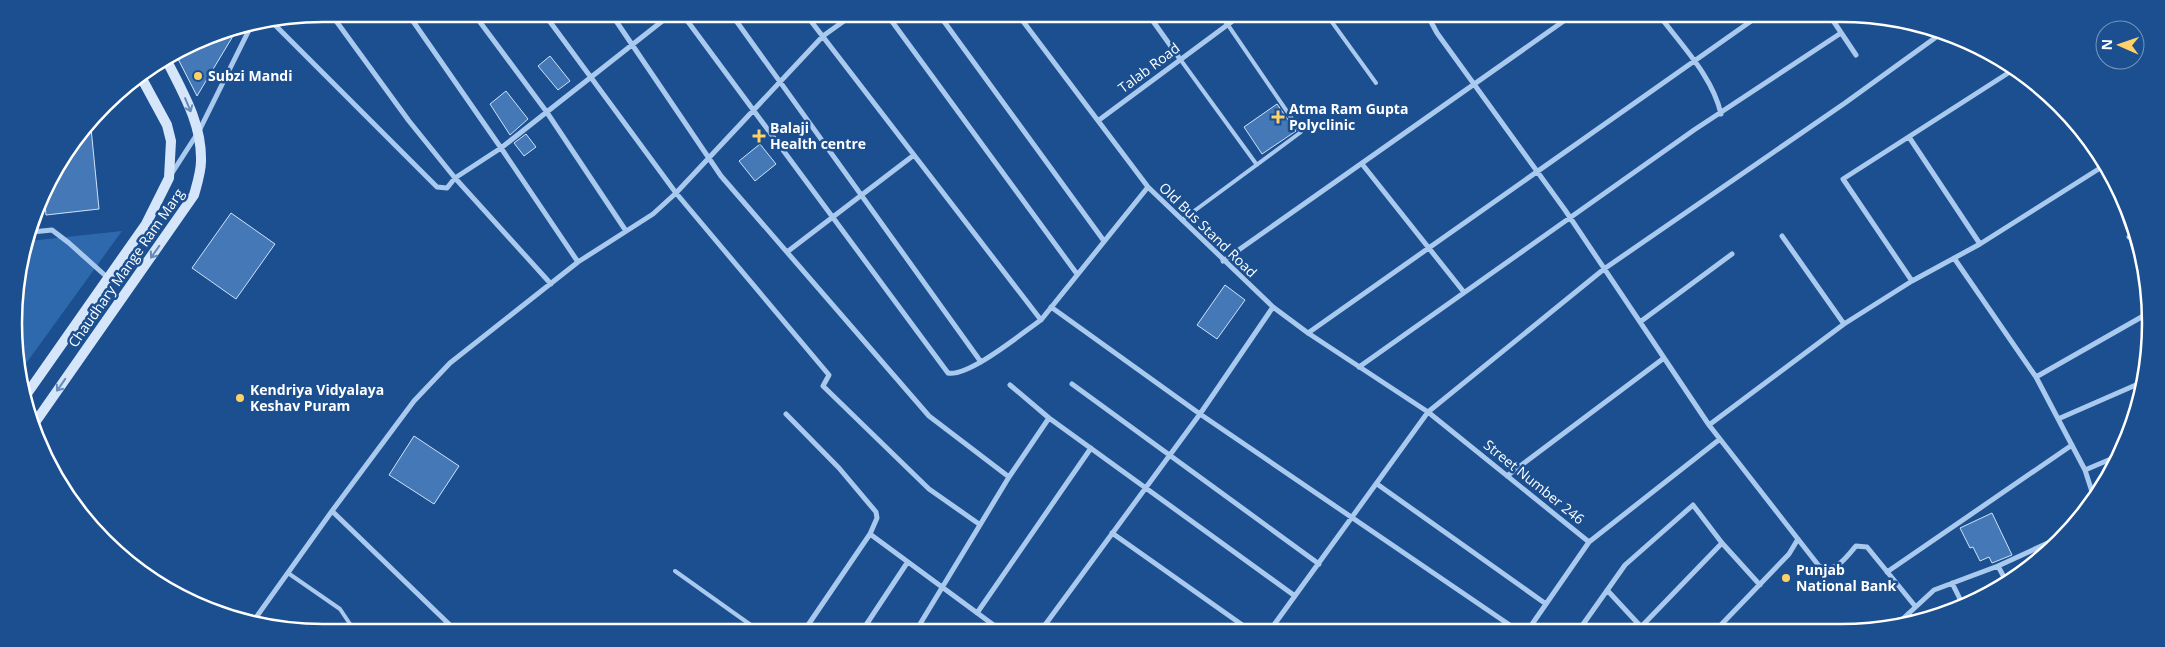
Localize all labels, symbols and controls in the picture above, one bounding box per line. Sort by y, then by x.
north arrow [2095,20,2145,70]
street label: Talab Road [1114,38,1183,97]
text: N [2097,39,2116,51]
place label: Subzi Mandi [208,66,293,85]
marker: Subzi Mandi [192,70,204,82]
one-way arrow [184,97,194,112]
place label: Atma Ram Gupta Polyclinic [1289,99,1408,134]
marker: Atma Ram Gupta Polyclinic [1271,110,1285,124]
place label: Balaji Health centre [770,118,866,153]
marker: Balaji Health centre [752,129,766,143]
street label: Old Bus Stand Road [1155,178,1261,281]
street label: Chaudhary Mange Ram Marg [63,184,188,351]
one-way arrow [150,245,160,259]
one-way arrow [56,378,66,392]
place label: Kendriya Vidyalaya Keshav Puram [250,380,384,415]
marker: Kendriya Vidyalaya Keshav Puram [234,392,246,404]
street label: Street Number 246 [1480,435,1589,528]
place label: Punjab National Bank [1796,560,1896,595]
marker: Punjab National Bank [1780,572,1792,584]

